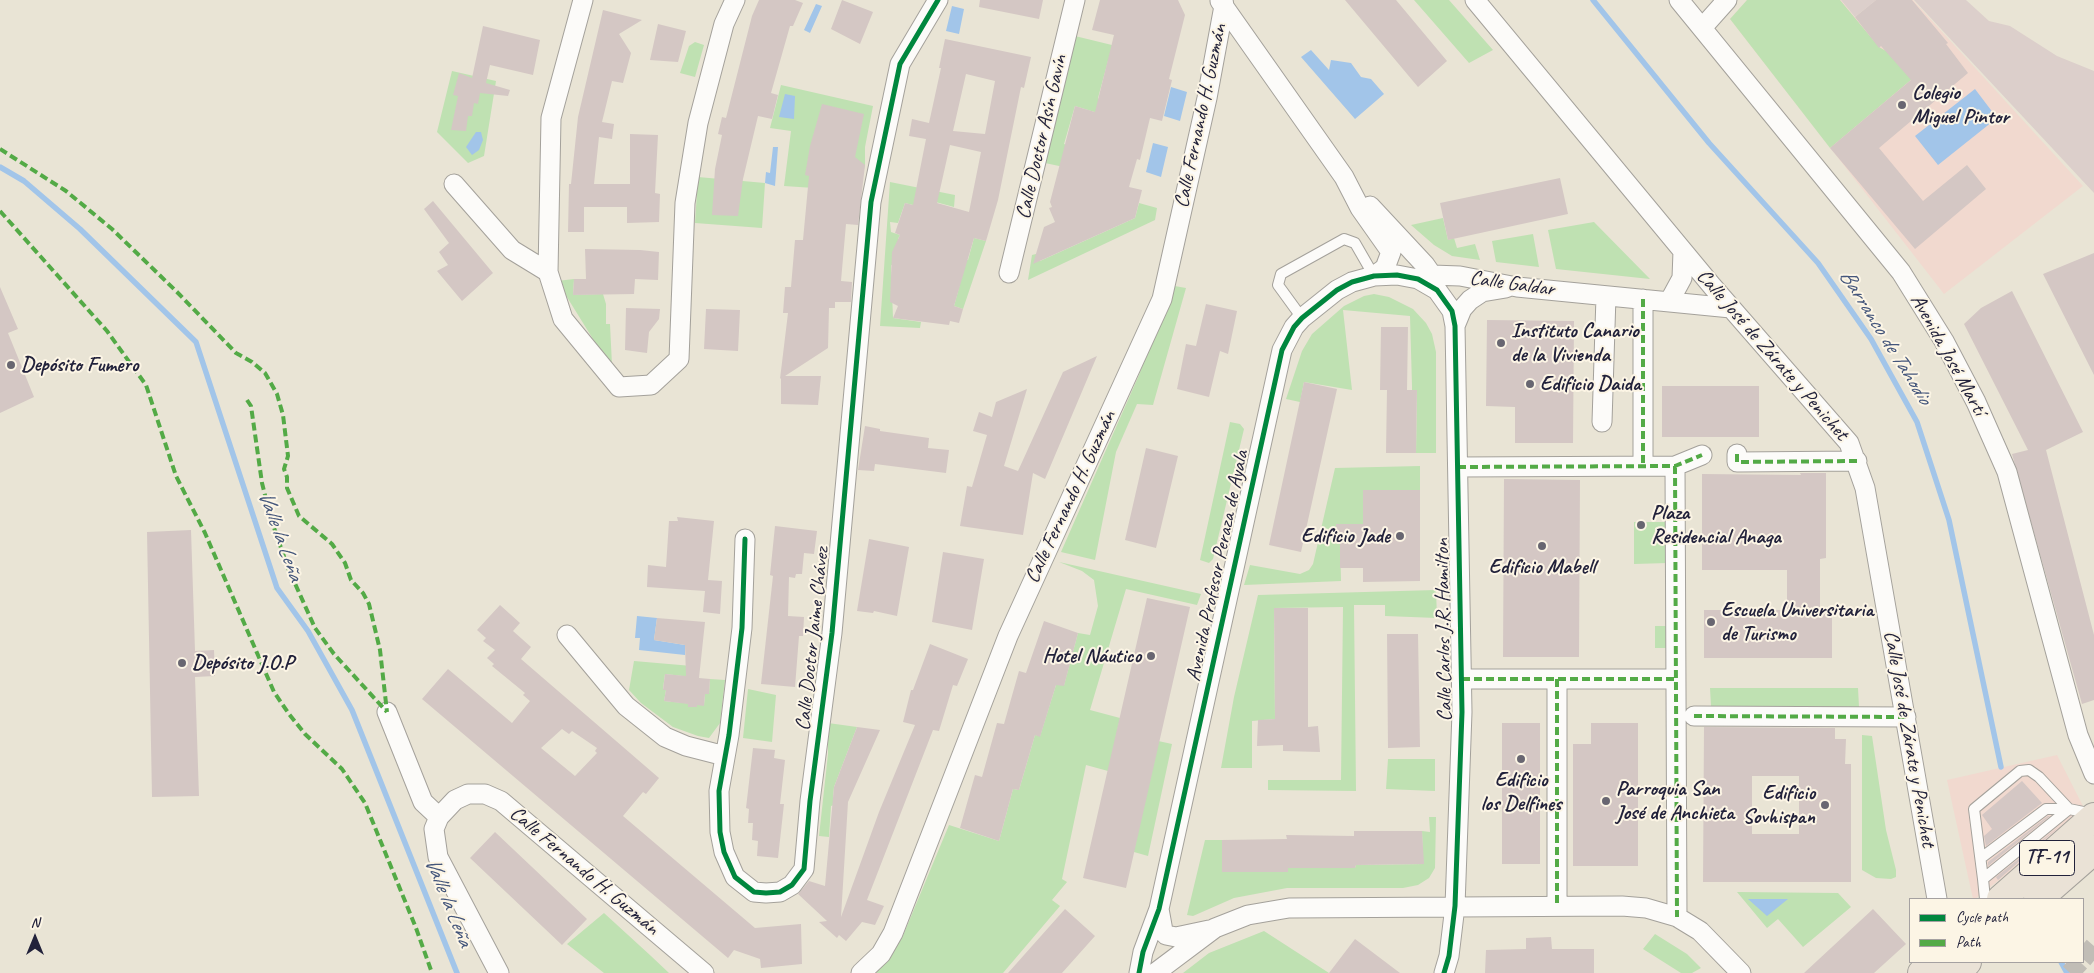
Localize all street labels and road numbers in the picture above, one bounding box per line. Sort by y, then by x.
street label: Calle Fernando H. Guzmán [1169,22,1233,210]
street label: Calle Doctor Asín Gavín [1011,53,1073,221]
street label: Calle José de Zárate y Penichet [1691,264,1853,446]
street label: Calle Galdar [1468,266,1556,302]
street label: Avenida José Martí [1904,290,1992,420]
street label: Calle Fernando H. Guzmán [1020,407,1122,587]
street label: Avenida Profesor Peraza de Ayala [1181,448,1255,684]
street label: Calle Carlos J.R. Hamilton [1430,538,1458,722]
street label: Calle Doctor Jaime Chávez [791,546,835,732]
street label: Calle José de Zárate y Penichet [1878,629,1940,849]
street label: Calle Fernando H. Guzmán [504,801,664,941]
road number: TF-11 [2020,840,2074,876]

